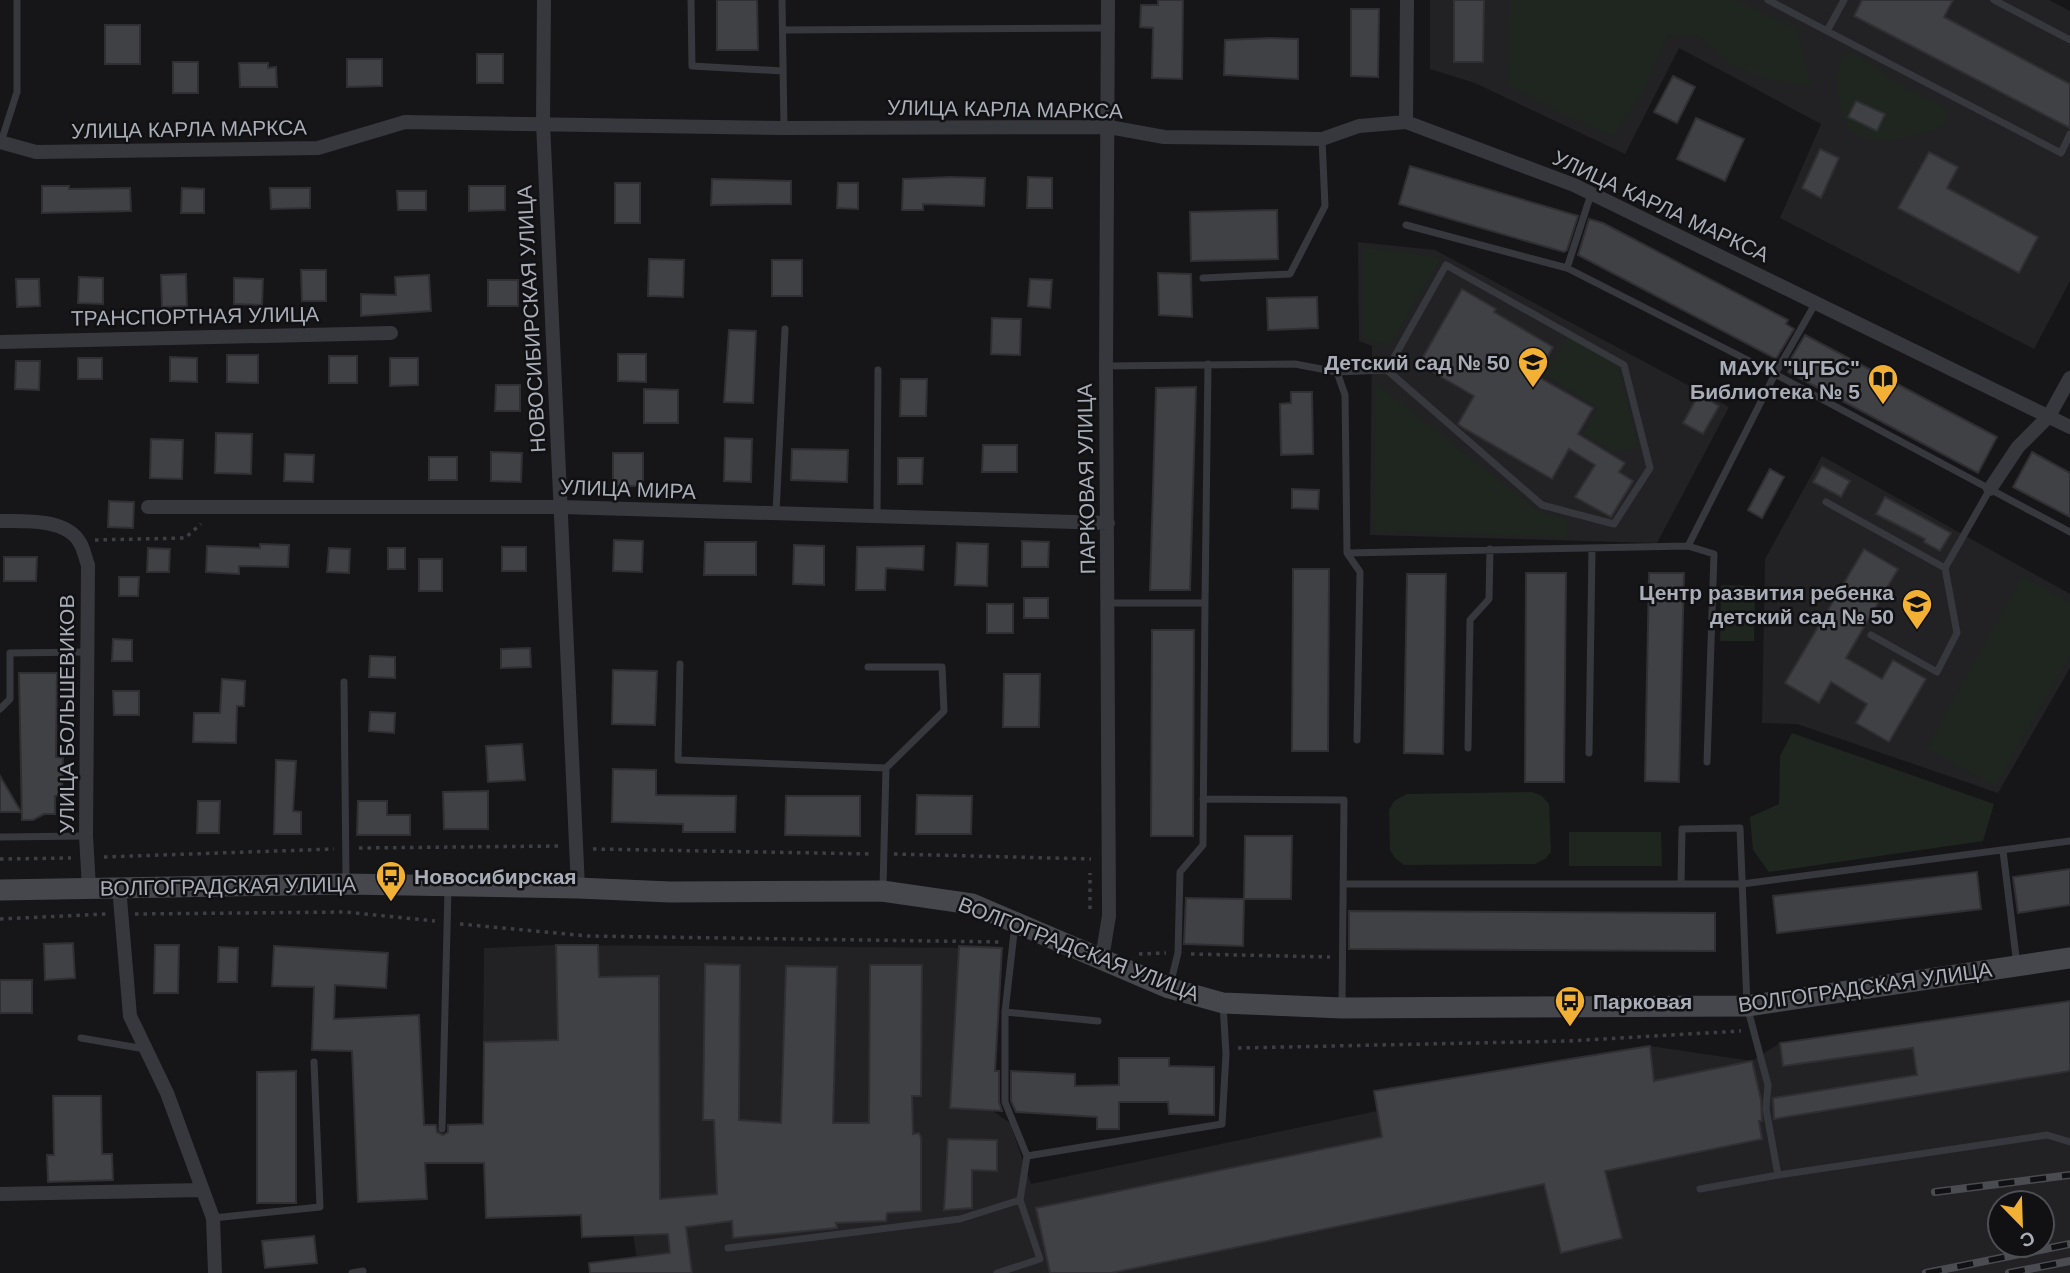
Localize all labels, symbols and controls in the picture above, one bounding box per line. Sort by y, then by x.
street label: УЛИЦА КАРЛА МАРКСА [887,95,1123,123]
street label: УЛИЦА КАРЛА МАРКСА [71,115,307,143]
street label: УЛИЦА КАРЛА МАРКСА [1549,146,1773,266]
street label: НОВОСИБИРСКАЯ УЛИЦА [513,185,549,453]
street label: ТРАНСПОРТНАЯ УЛИЦА [71,302,319,330]
school or university icon: Детский сад № 50 [1516,345,1550,389]
place label: Детский сад № 50 [1324,351,1510,374]
place label: МАУК "ЦГБС" Библиотека № 5 [1690,356,1860,403]
library icon: МАУК "ЦГБС" Библиотека № 5 [1866,362,1900,406]
street label: ПАРКОВАЯ УЛИЦА [1073,383,1099,575]
street label: УЛИЦА МИРА [560,475,696,503]
place label: Центр развития ребенка детский сад № 50 [1639,581,1894,628]
school or university icon: Центр развития ребенка детский сад № 50 [1900,587,1934,631]
street label: УЛИЦА БОЛЬШЕВИКОВ [55,595,78,833]
bus stop icon: Новосибирская [374,859,408,903]
place label: Новосибирская [414,865,577,888]
street label: ВОЛГОГРАДСКАЯ УЛИЦА [100,872,356,900]
street label: ВОЛГОГРАДСКАЯ УЛИЦА [955,892,1203,1006]
street label: ВОЛГОГРАДСКАЯ УЛИЦА [1737,958,1993,1016]
bus stop icon: Парковая [1553,984,1587,1028]
place label: Парковая [1593,990,1692,1013]
north arrow [1986,1189,2056,1259]
text: С [2017,1227,2038,1252]

